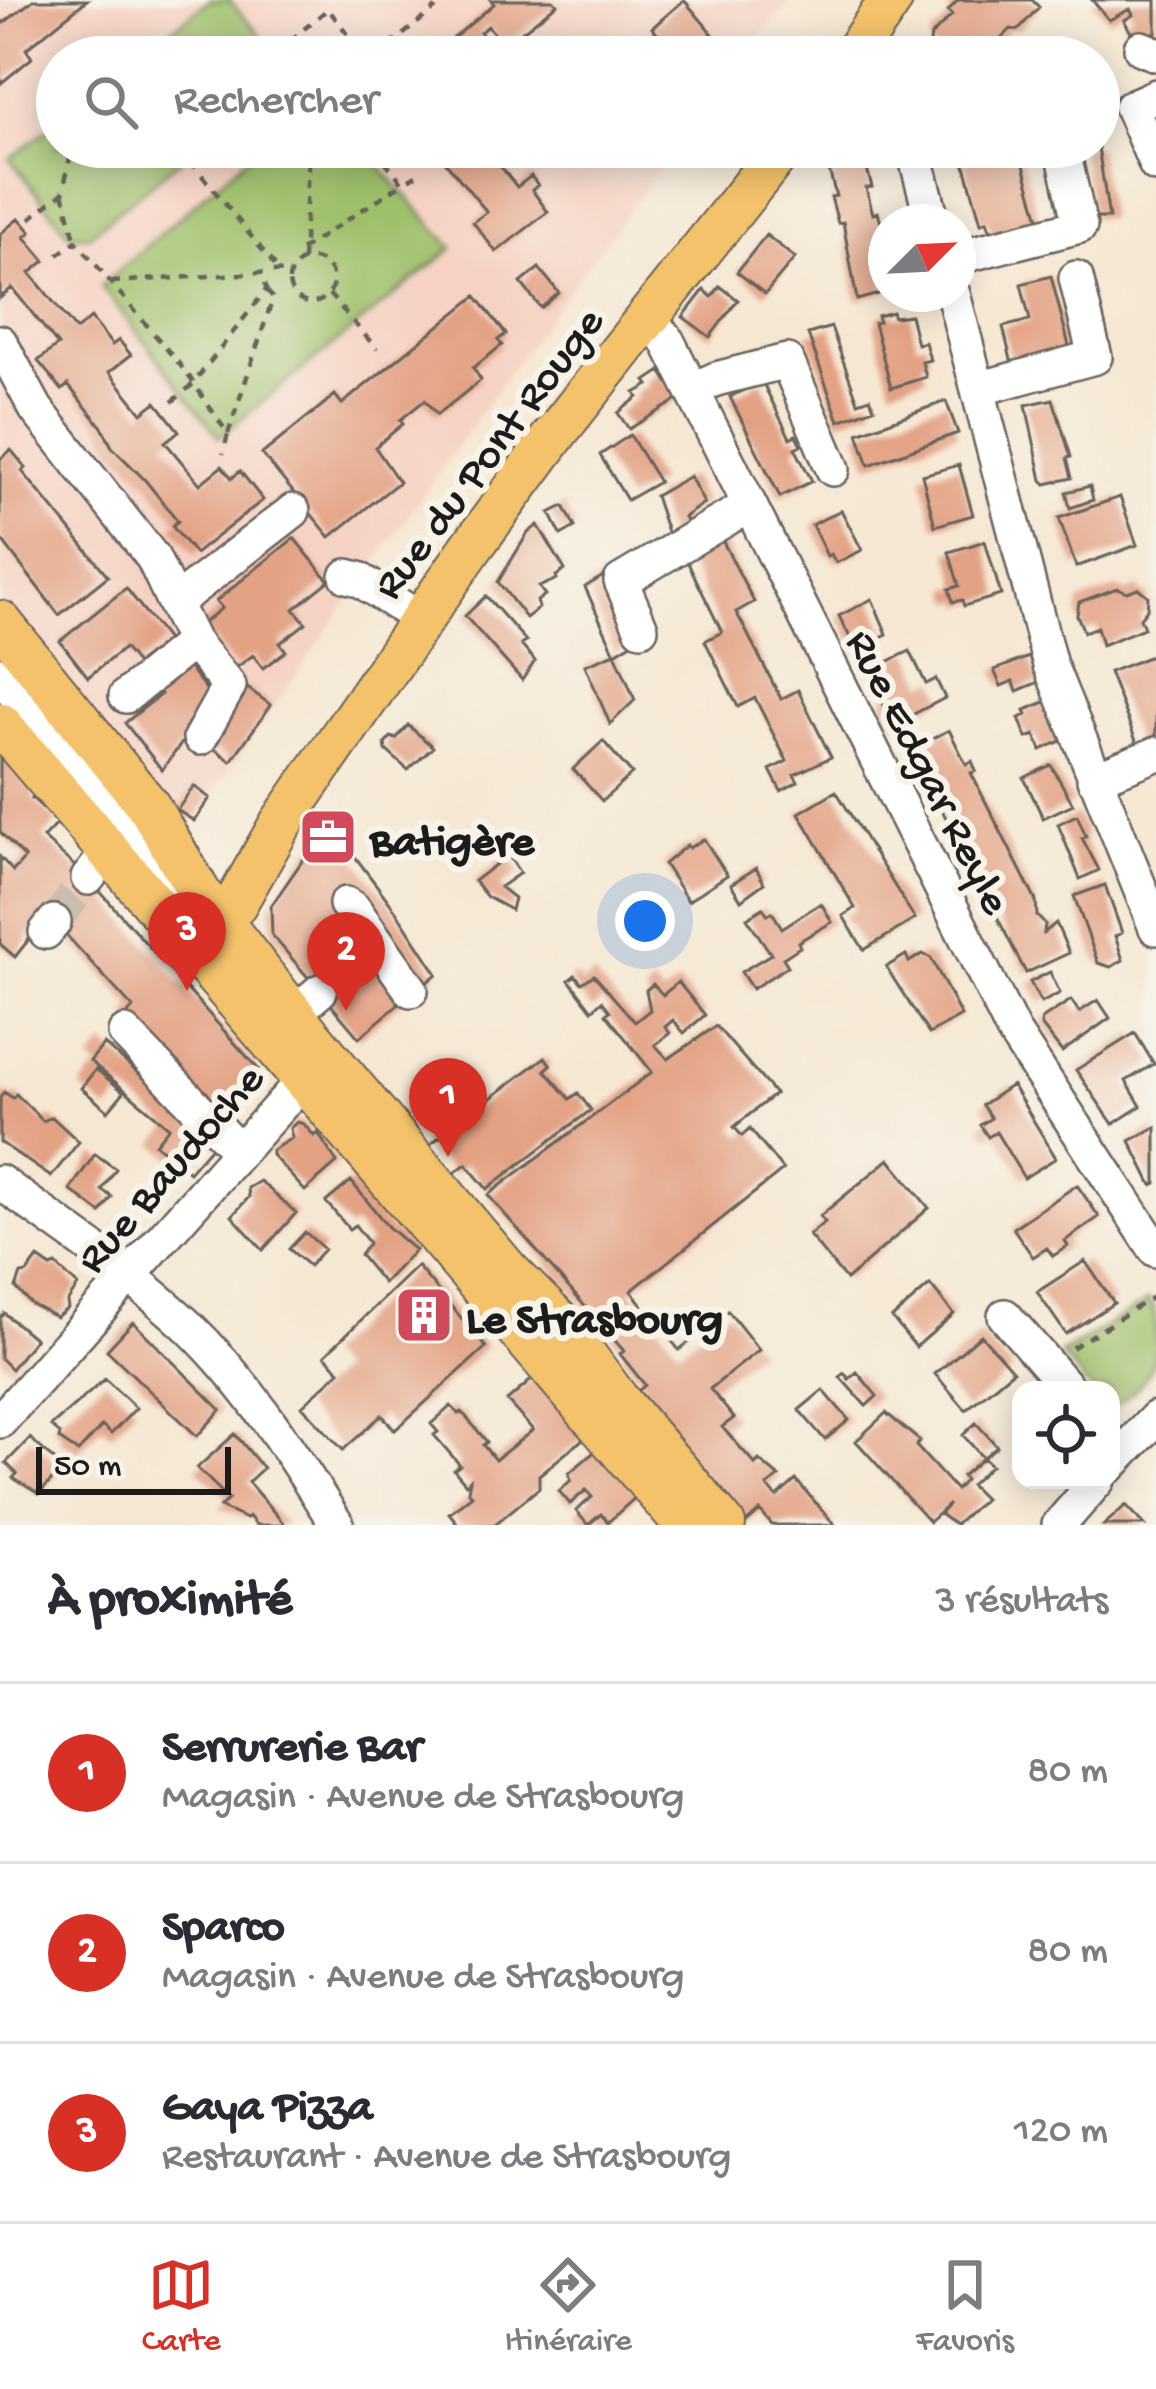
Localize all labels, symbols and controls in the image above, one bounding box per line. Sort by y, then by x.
search box [36,36,1120,168]
icon: search [78,69,144,135]
text: Rechercher [174,76,378,129]
north arrow [868,204,976,312]
street label: Rue du Pont Rouge [364,298,619,612]
street label: Rue Edgar Reyle [831,622,1020,925]
office icon: Batigère [297,806,359,868]
place label: Batigère [368,818,536,871]
your location [615,891,675,951]
pin: 3 [148,892,226,991]
pin: 2 [307,912,385,1011]
street label: Rue Baudoche [67,1055,278,1286]
pin: 1 [409,1058,487,1157]
building icon: Le Strasbourg [393,1284,455,1346]
place label: Le Strasbourg [466,1296,723,1349]
map controls [1012,1381,1120,1489]
button: locate [1012,1381,1120,1489]
scale bar [36,1441,231,1494]
text: 50 m [54,1449,121,1487]
text: À proximité [48,1573,292,1633]
text: 3 résultats [935,1580,1108,1626]
text: Serrurerie Bar [162,1723,422,1776]
text: 1 [79,1750,95,1796]
text: 80 m [1028,1750,1108,1796]
text: Magasin · Avenue de Strasbourg [162,1776,684,1822]
text: Sparco [162,1903,285,1956]
text: 2 [77,1930,97,1976]
text: 80 m [1028,1930,1108,1976]
text: Magasin · Avenue de Strasbourg [162,1956,684,2002]
text: Gaya Pizza [162,2083,372,2136]
text: 3 [77,2110,97,2156]
text: 120 m [1014,2110,1108,2156]
text: Restaurant · Avenue de Strasbourg [162,2136,731,2182]
tab: Carte [142,2252,221,2362]
tab: Itinéraire [505,2252,632,2362]
tab: Favoris [916,2252,1014,2362]

